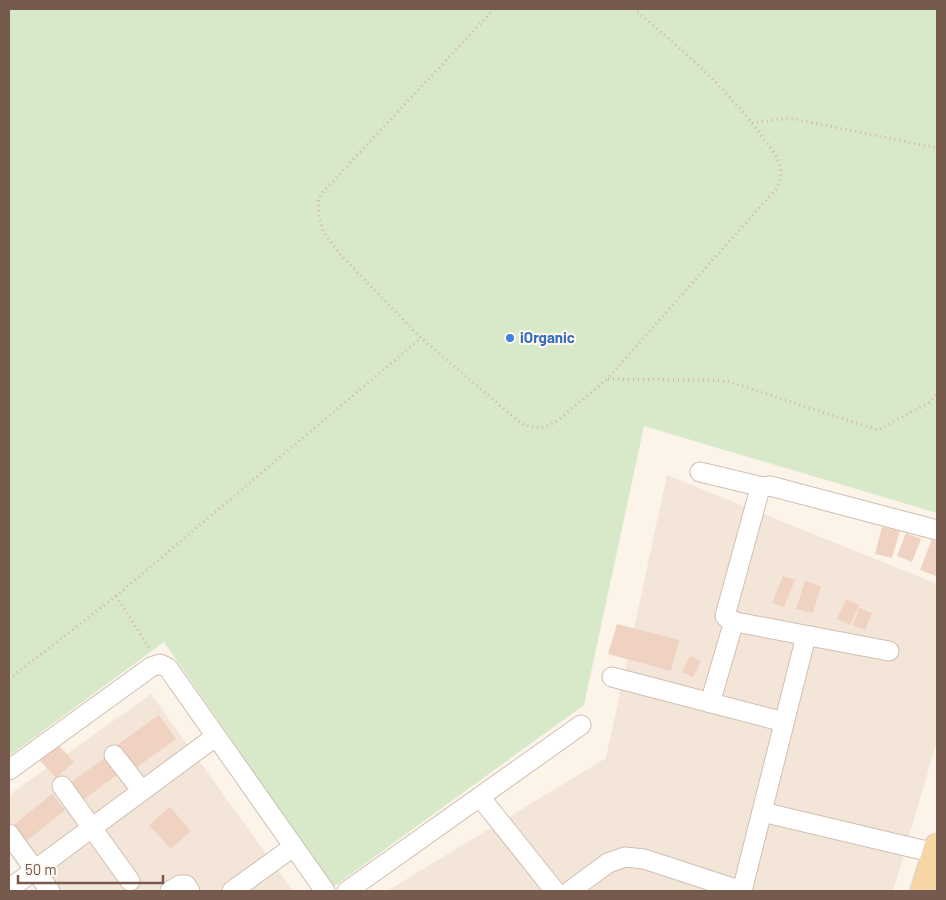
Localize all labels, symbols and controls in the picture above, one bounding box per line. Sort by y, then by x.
place label: iOrganic [520,328,575,346]
marker: iOrganic [504,332,516,344]
scale bar [18,852,162,884]
text: 50 m [25,860,57,878]

